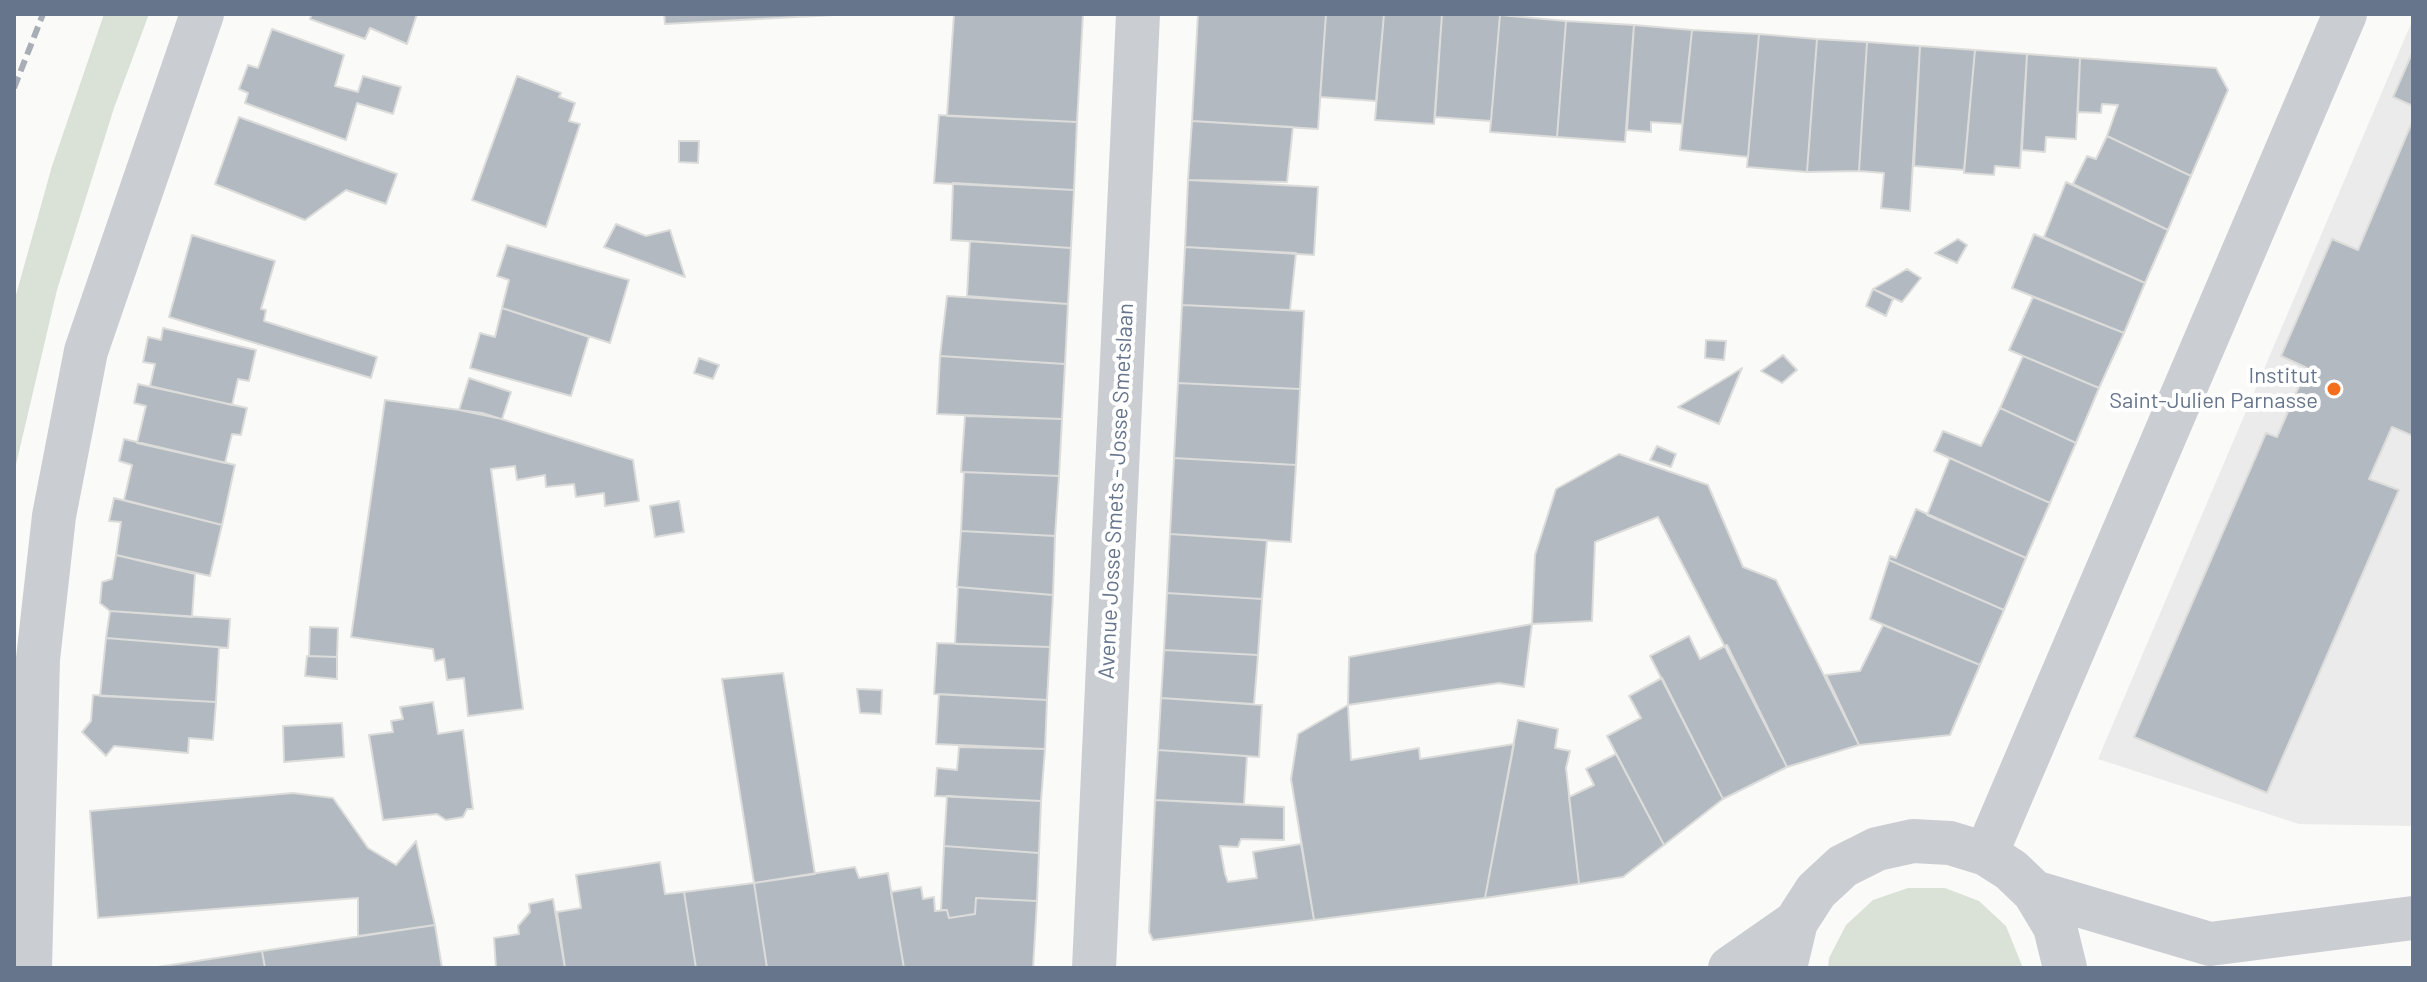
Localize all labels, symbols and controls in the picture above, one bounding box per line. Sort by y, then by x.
street label: Avenue Josse Smets - Josse Smetslaan [1093,302,1139,680]
place label: Institut Saint-Julien Parnasse [2109,363,2318,414]
marker: Institut Saint-Julien Parnasse [2325,380,2343,398]

